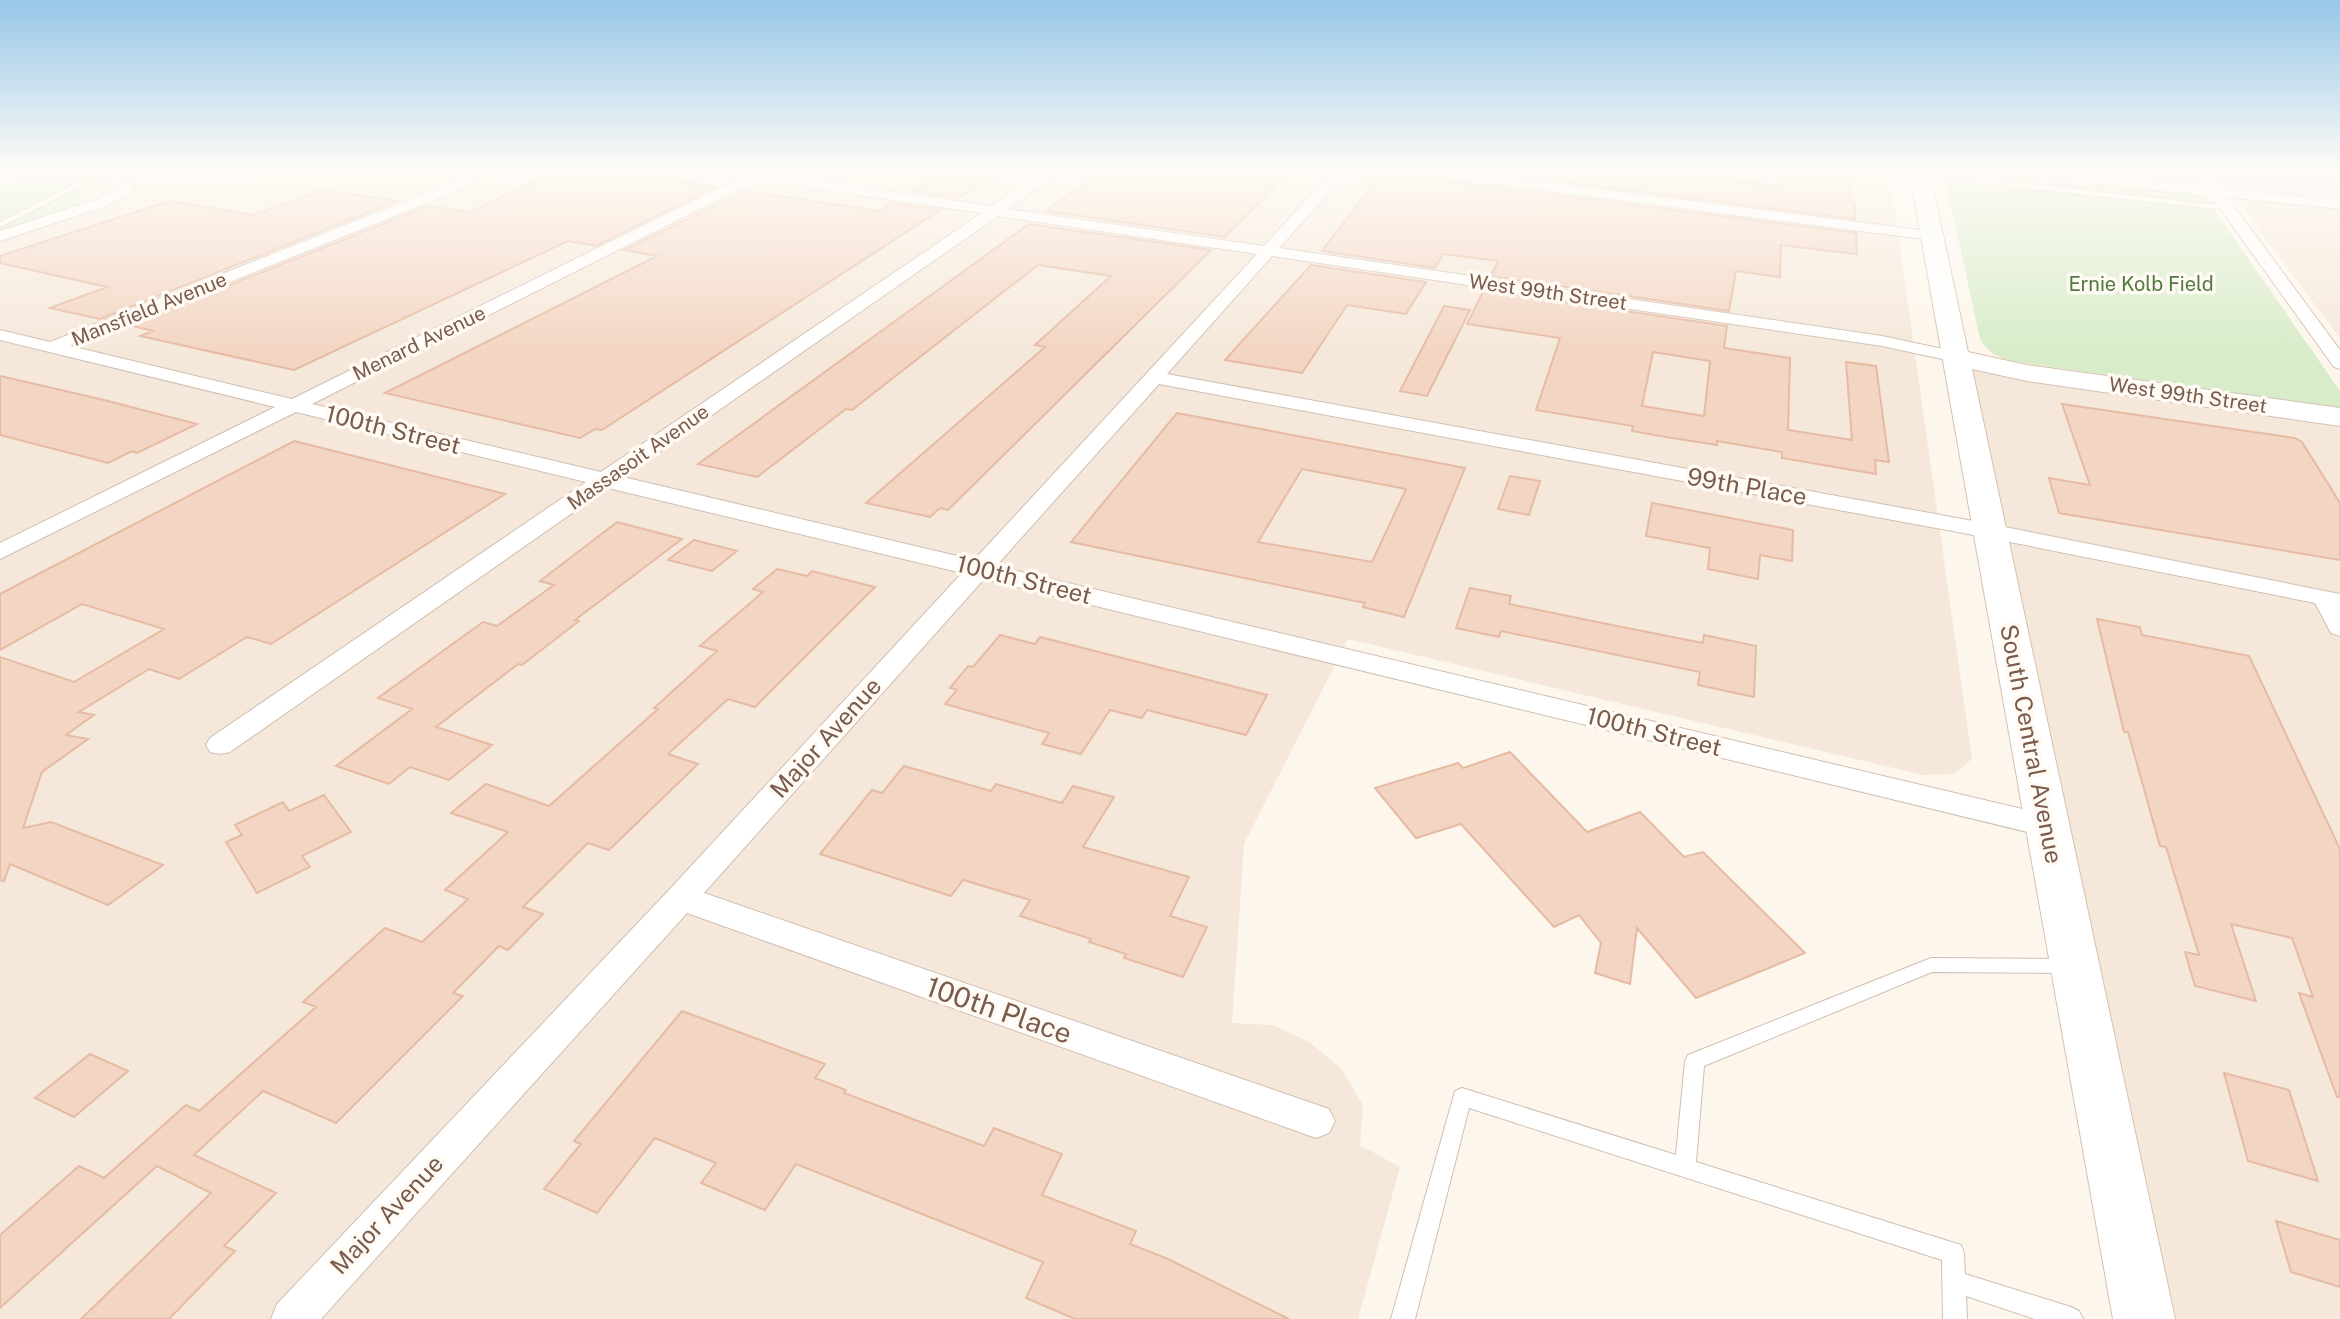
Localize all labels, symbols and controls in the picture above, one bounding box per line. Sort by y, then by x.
street label: Mansfield Avenue [68,267,230,351]
street label: West 99th Street [1467,269,1629,315]
park label: Ernie Kolb Field [2068,272,2214,296]
street label: Menard Avenue [349,301,489,385]
street label: West 99th Street [2107,372,2269,418]
street label: 100th Street [323,399,464,459]
street label: Massasoit Avenue [563,399,713,515]
street label: 99th Place [1685,462,1809,510]
street label: 100th Street [954,549,1095,609]
street label: South Central Avenue [1995,622,2069,866]
street label: Major Avenue [764,671,887,803]
street label: 100th Street [1584,701,1725,761]
street label: 100th Place [922,969,1076,1050]
street label: Major Avenue [324,1149,448,1279]

